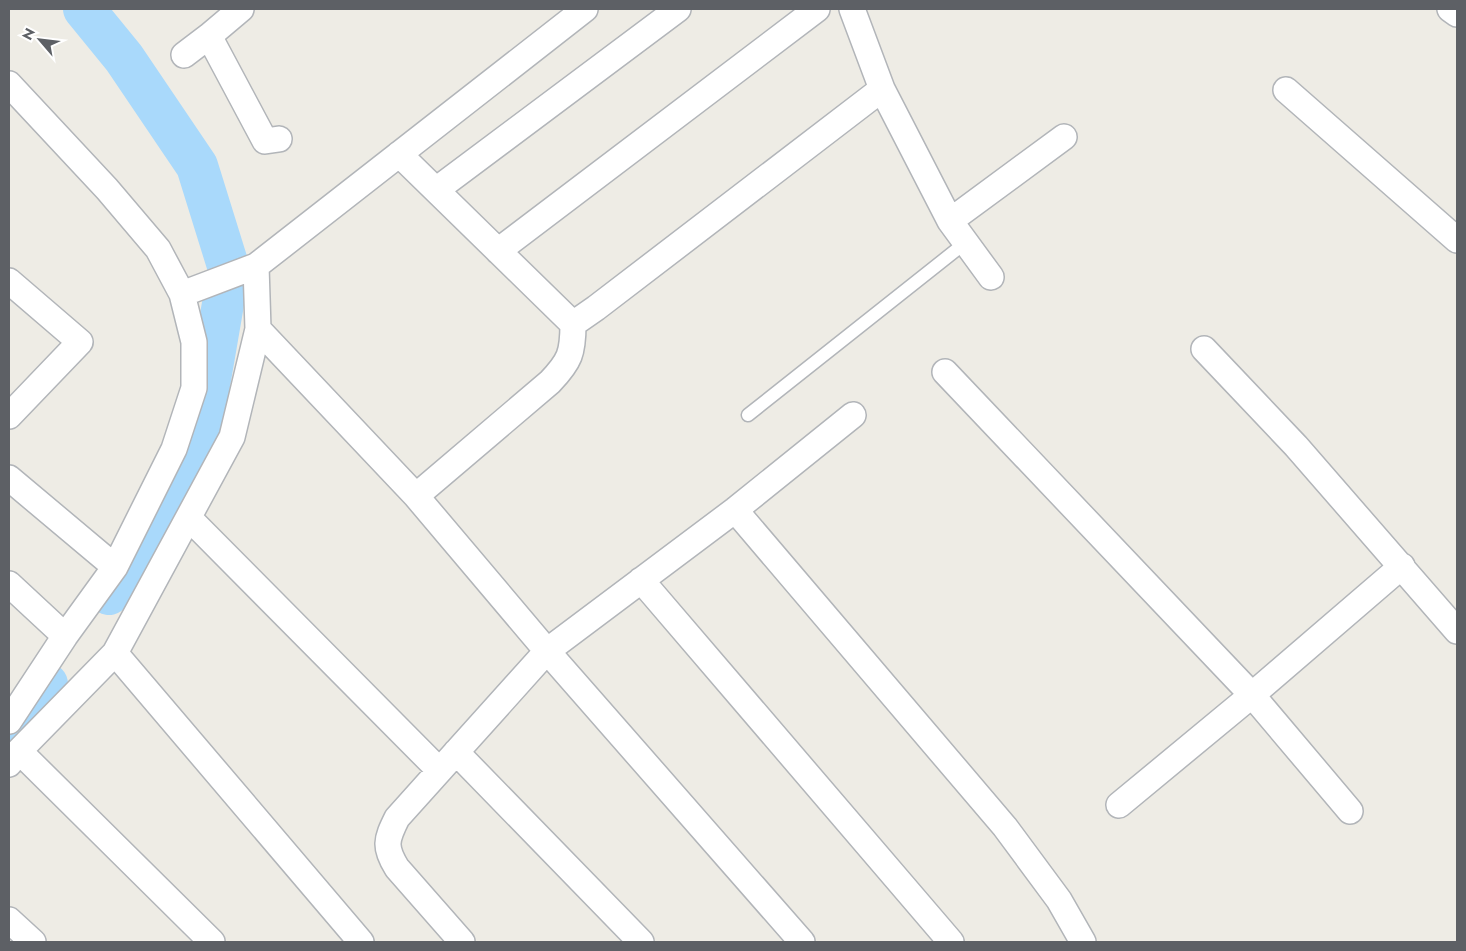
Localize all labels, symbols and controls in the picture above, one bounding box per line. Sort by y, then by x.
north arrow [15,15,65,65]
text: N [17,24,40,44]

